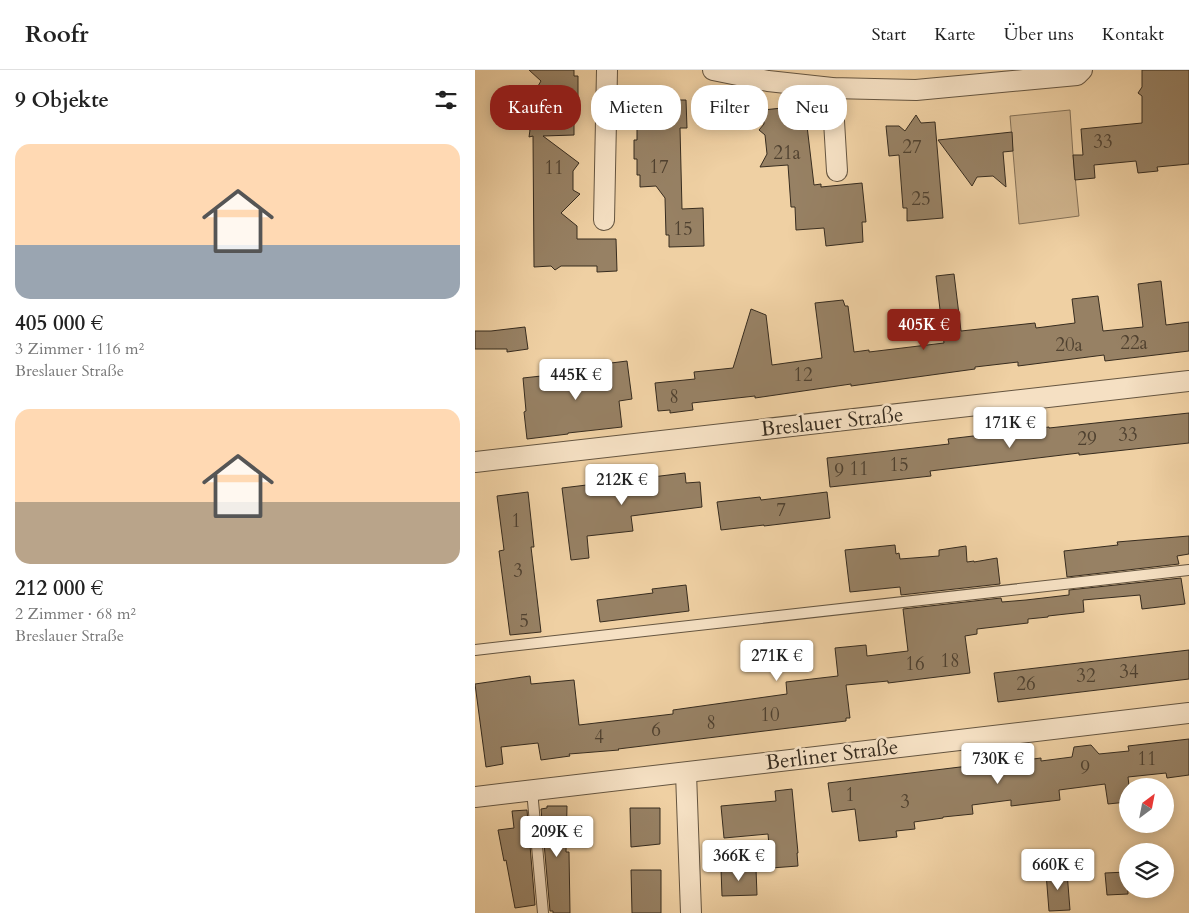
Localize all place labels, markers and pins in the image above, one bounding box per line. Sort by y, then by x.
pin: 405K € [883,308,965,351]
pin: 445K € [535,358,617,401]
pin: 171K € [969,406,1051,449]
pin: 212K € [581,464,663,506]
pin: 271K € [736,640,818,682]
pin: 730K € [957,742,1039,785]
pin: 209K € [516,816,598,858]
pin: 366K € [698,840,780,882]
pin: 660K € [1017,848,1099,891]

